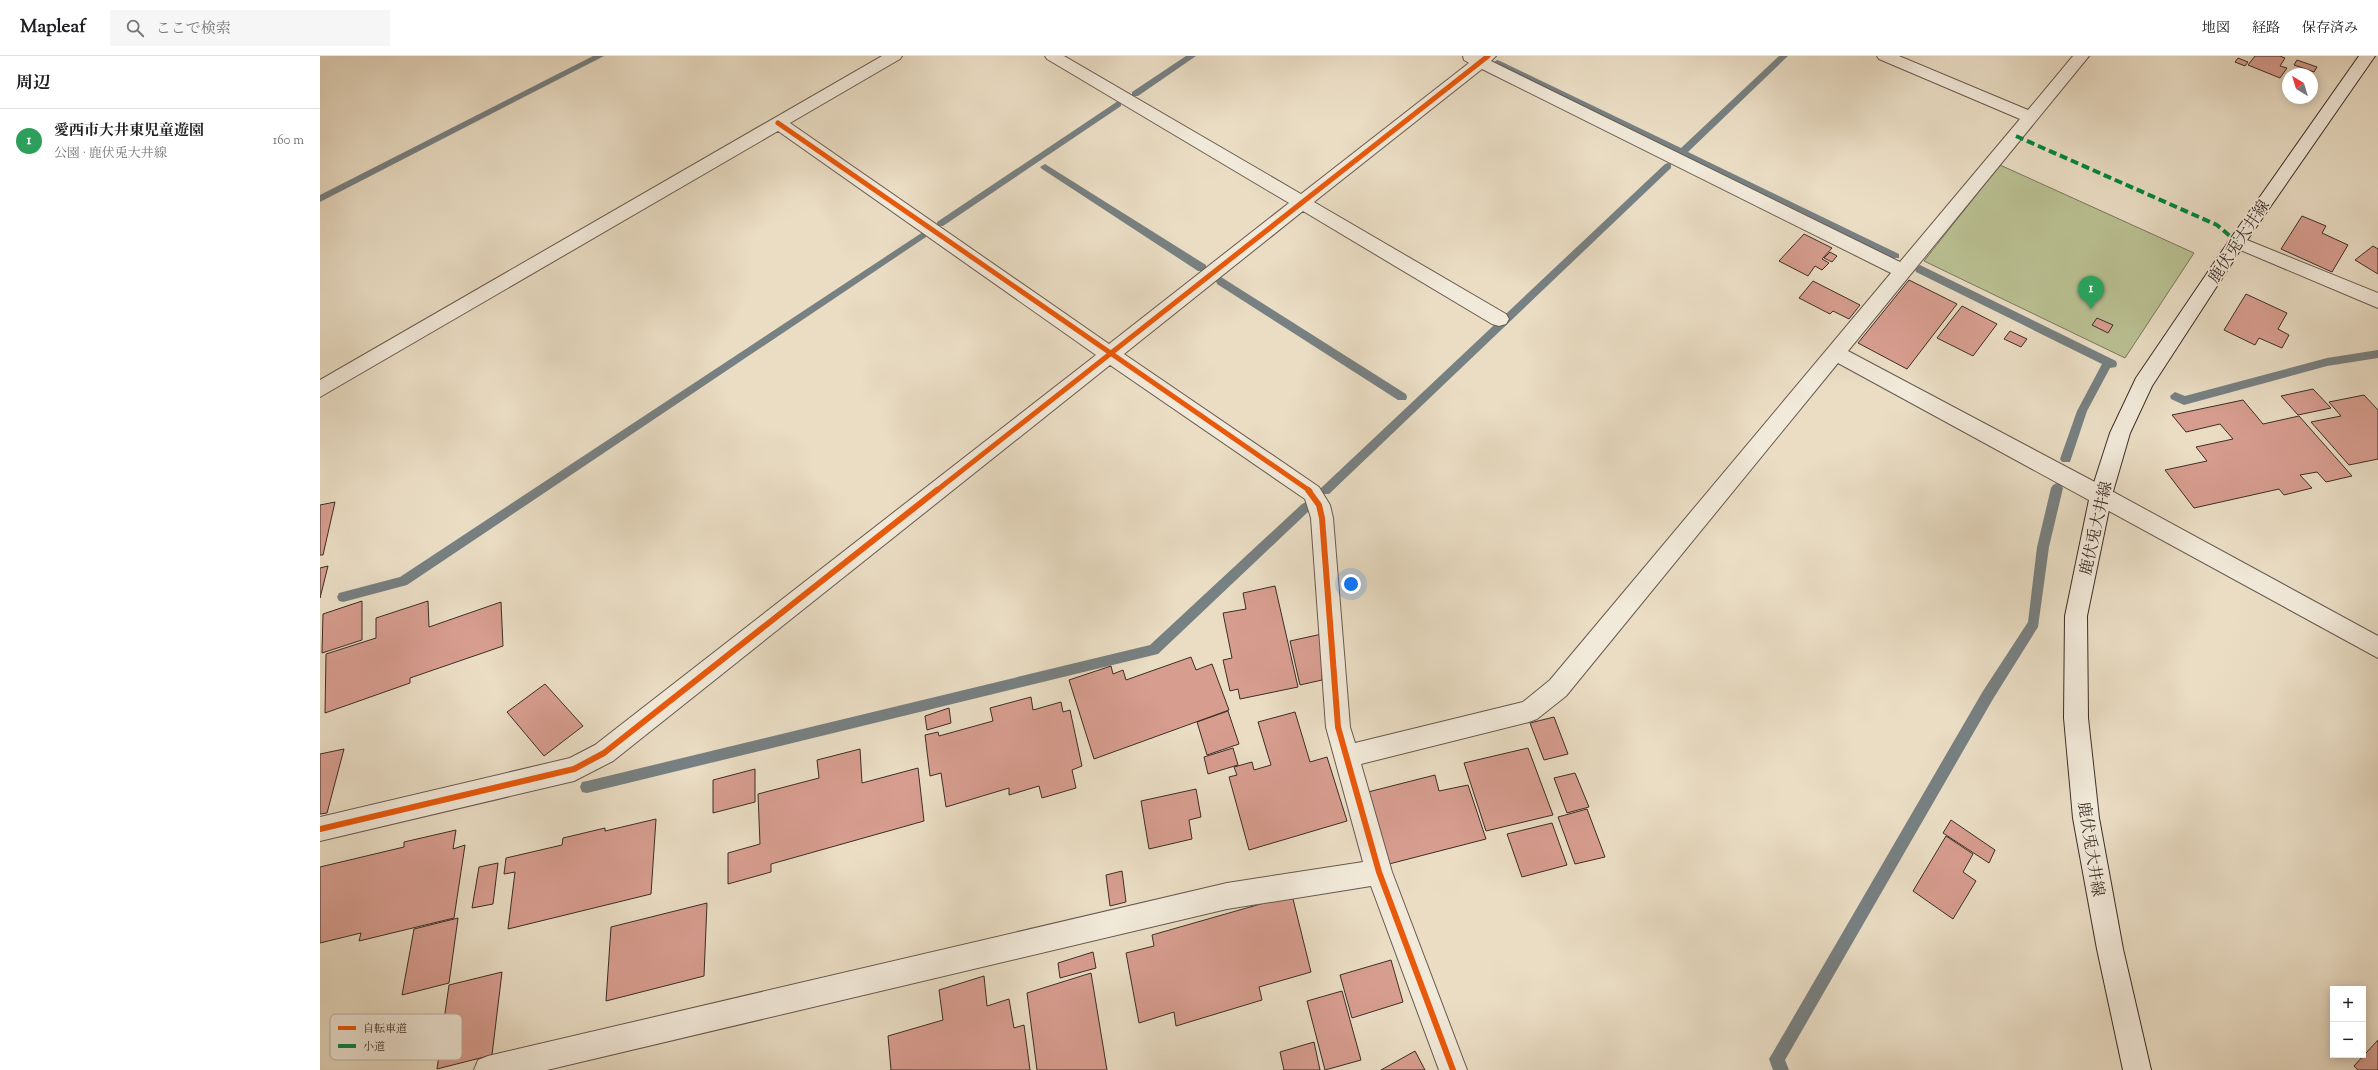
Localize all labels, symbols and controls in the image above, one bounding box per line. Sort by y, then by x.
search box [110,10,390,46]
text: Mapleaf [20,14,86,41]
icon: search [124,17,146,39]
text: ここで検索 [156,19,231,40]
text: 地図 [2202,19,2230,39]
text: 経路 [2252,19,2280,39]
text: 保存済み [2302,19,2358,39]
north arrow [2282,68,2318,104]
text: 周辺 [16,72,50,96]
text: 愛西市大井東児童遊園 [54,121,204,142]
text: 1 [27,132,31,150]
text: 160 m [273,132,304,150]
text: 公園 · 鹿伏兎大井線 [54,145,167,163]
street label: 鹿伏兎大井線 [2204,196,2276,289]
pin: 1 [2078,276,2104,309]
street label: 鹿伏兎大井線 [2075,479,2119,578]
your location [1341,574,1361,594]
street label: 鹿伏兎大井線 [2071,800,2108,899]
map controls [2330,986,2366,1058]
button: + [2330,986,2366,1022]
legend [330,1014,462,1060]
text: 自転車道 [363,1021,407,1037]
button: − [2330,1022,2366,1058]
text: 小道 [363,1039,385,1055]

